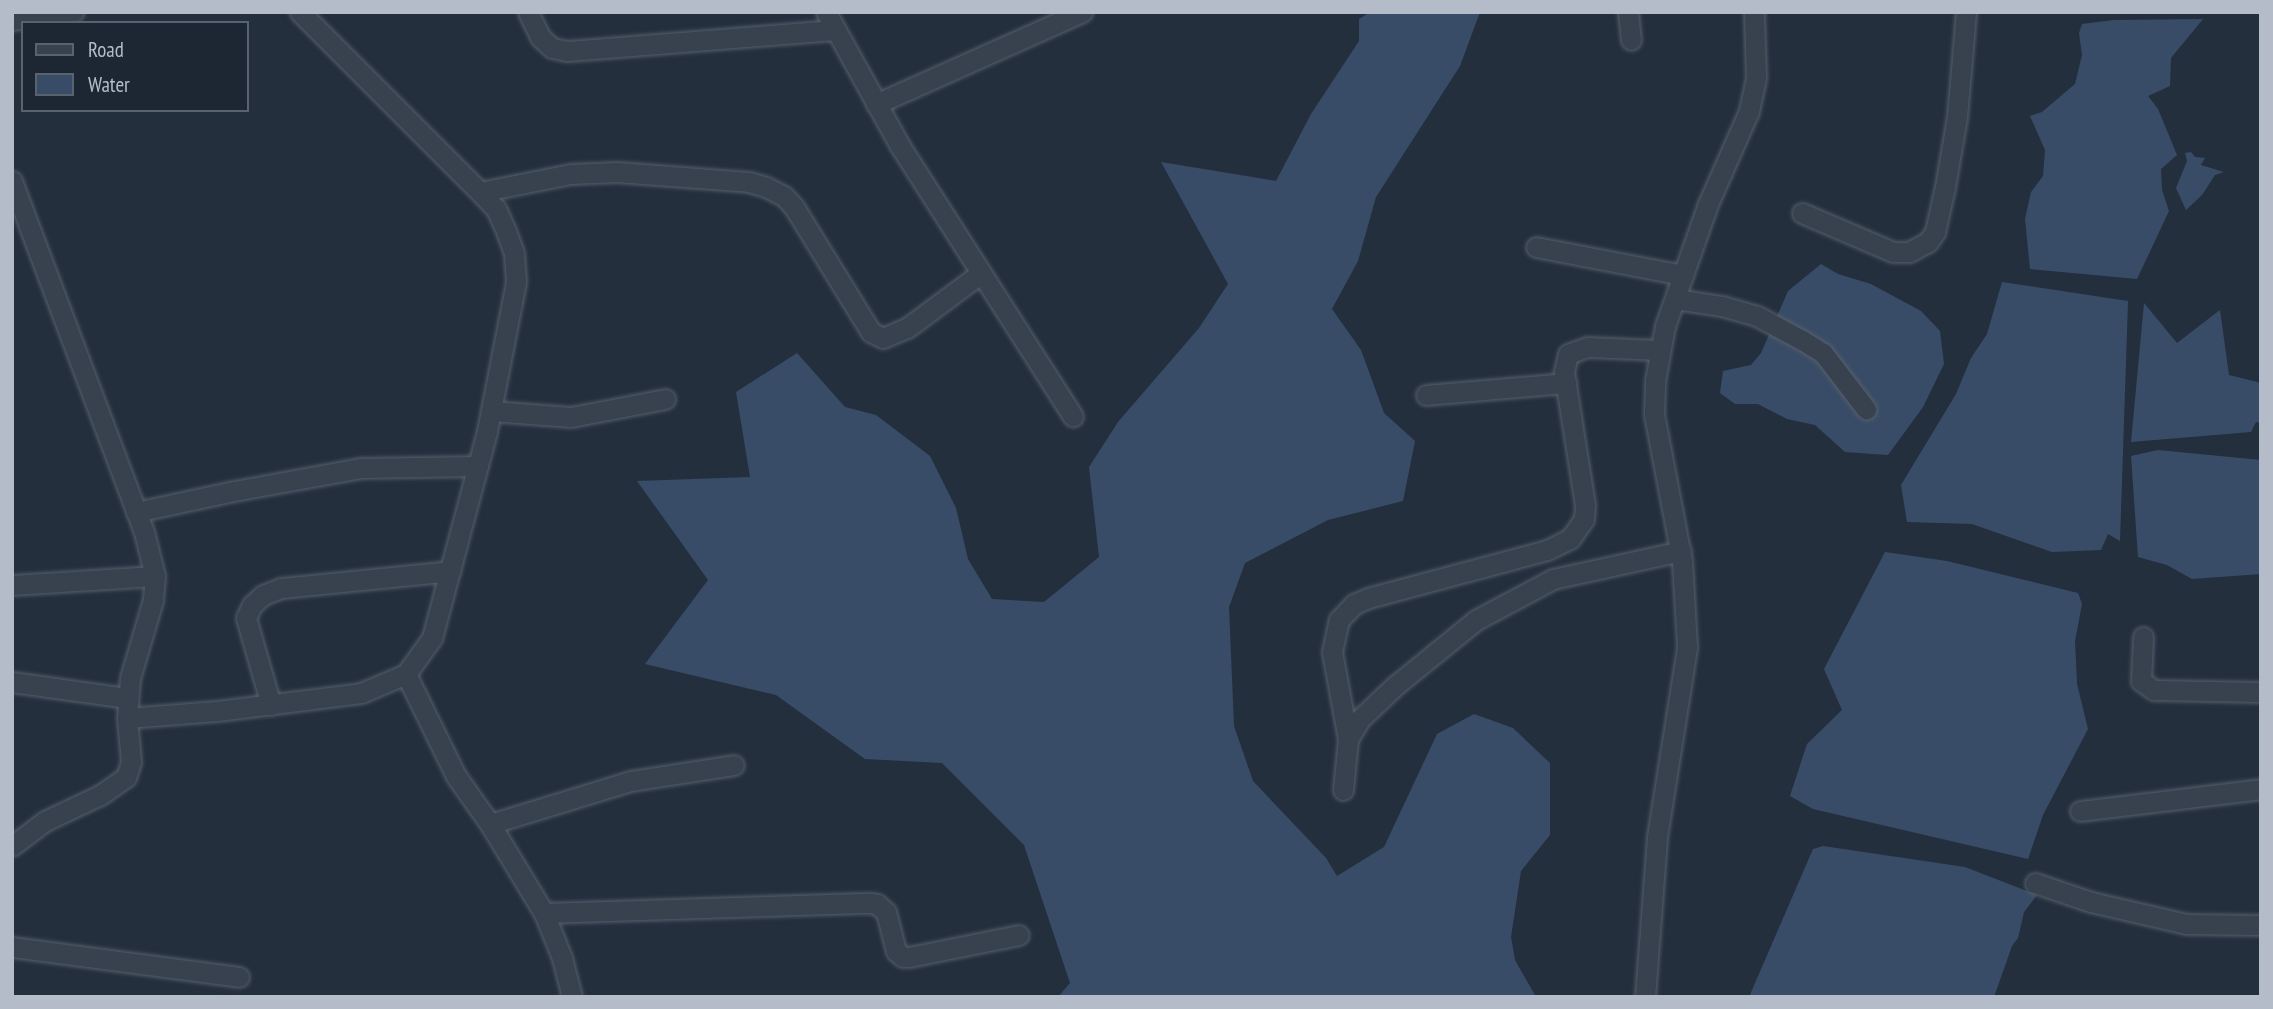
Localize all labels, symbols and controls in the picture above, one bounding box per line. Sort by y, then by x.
legend [21,21,248,112]
text: Road [88,36,124,63]
text: Water [88,71,130,98]

